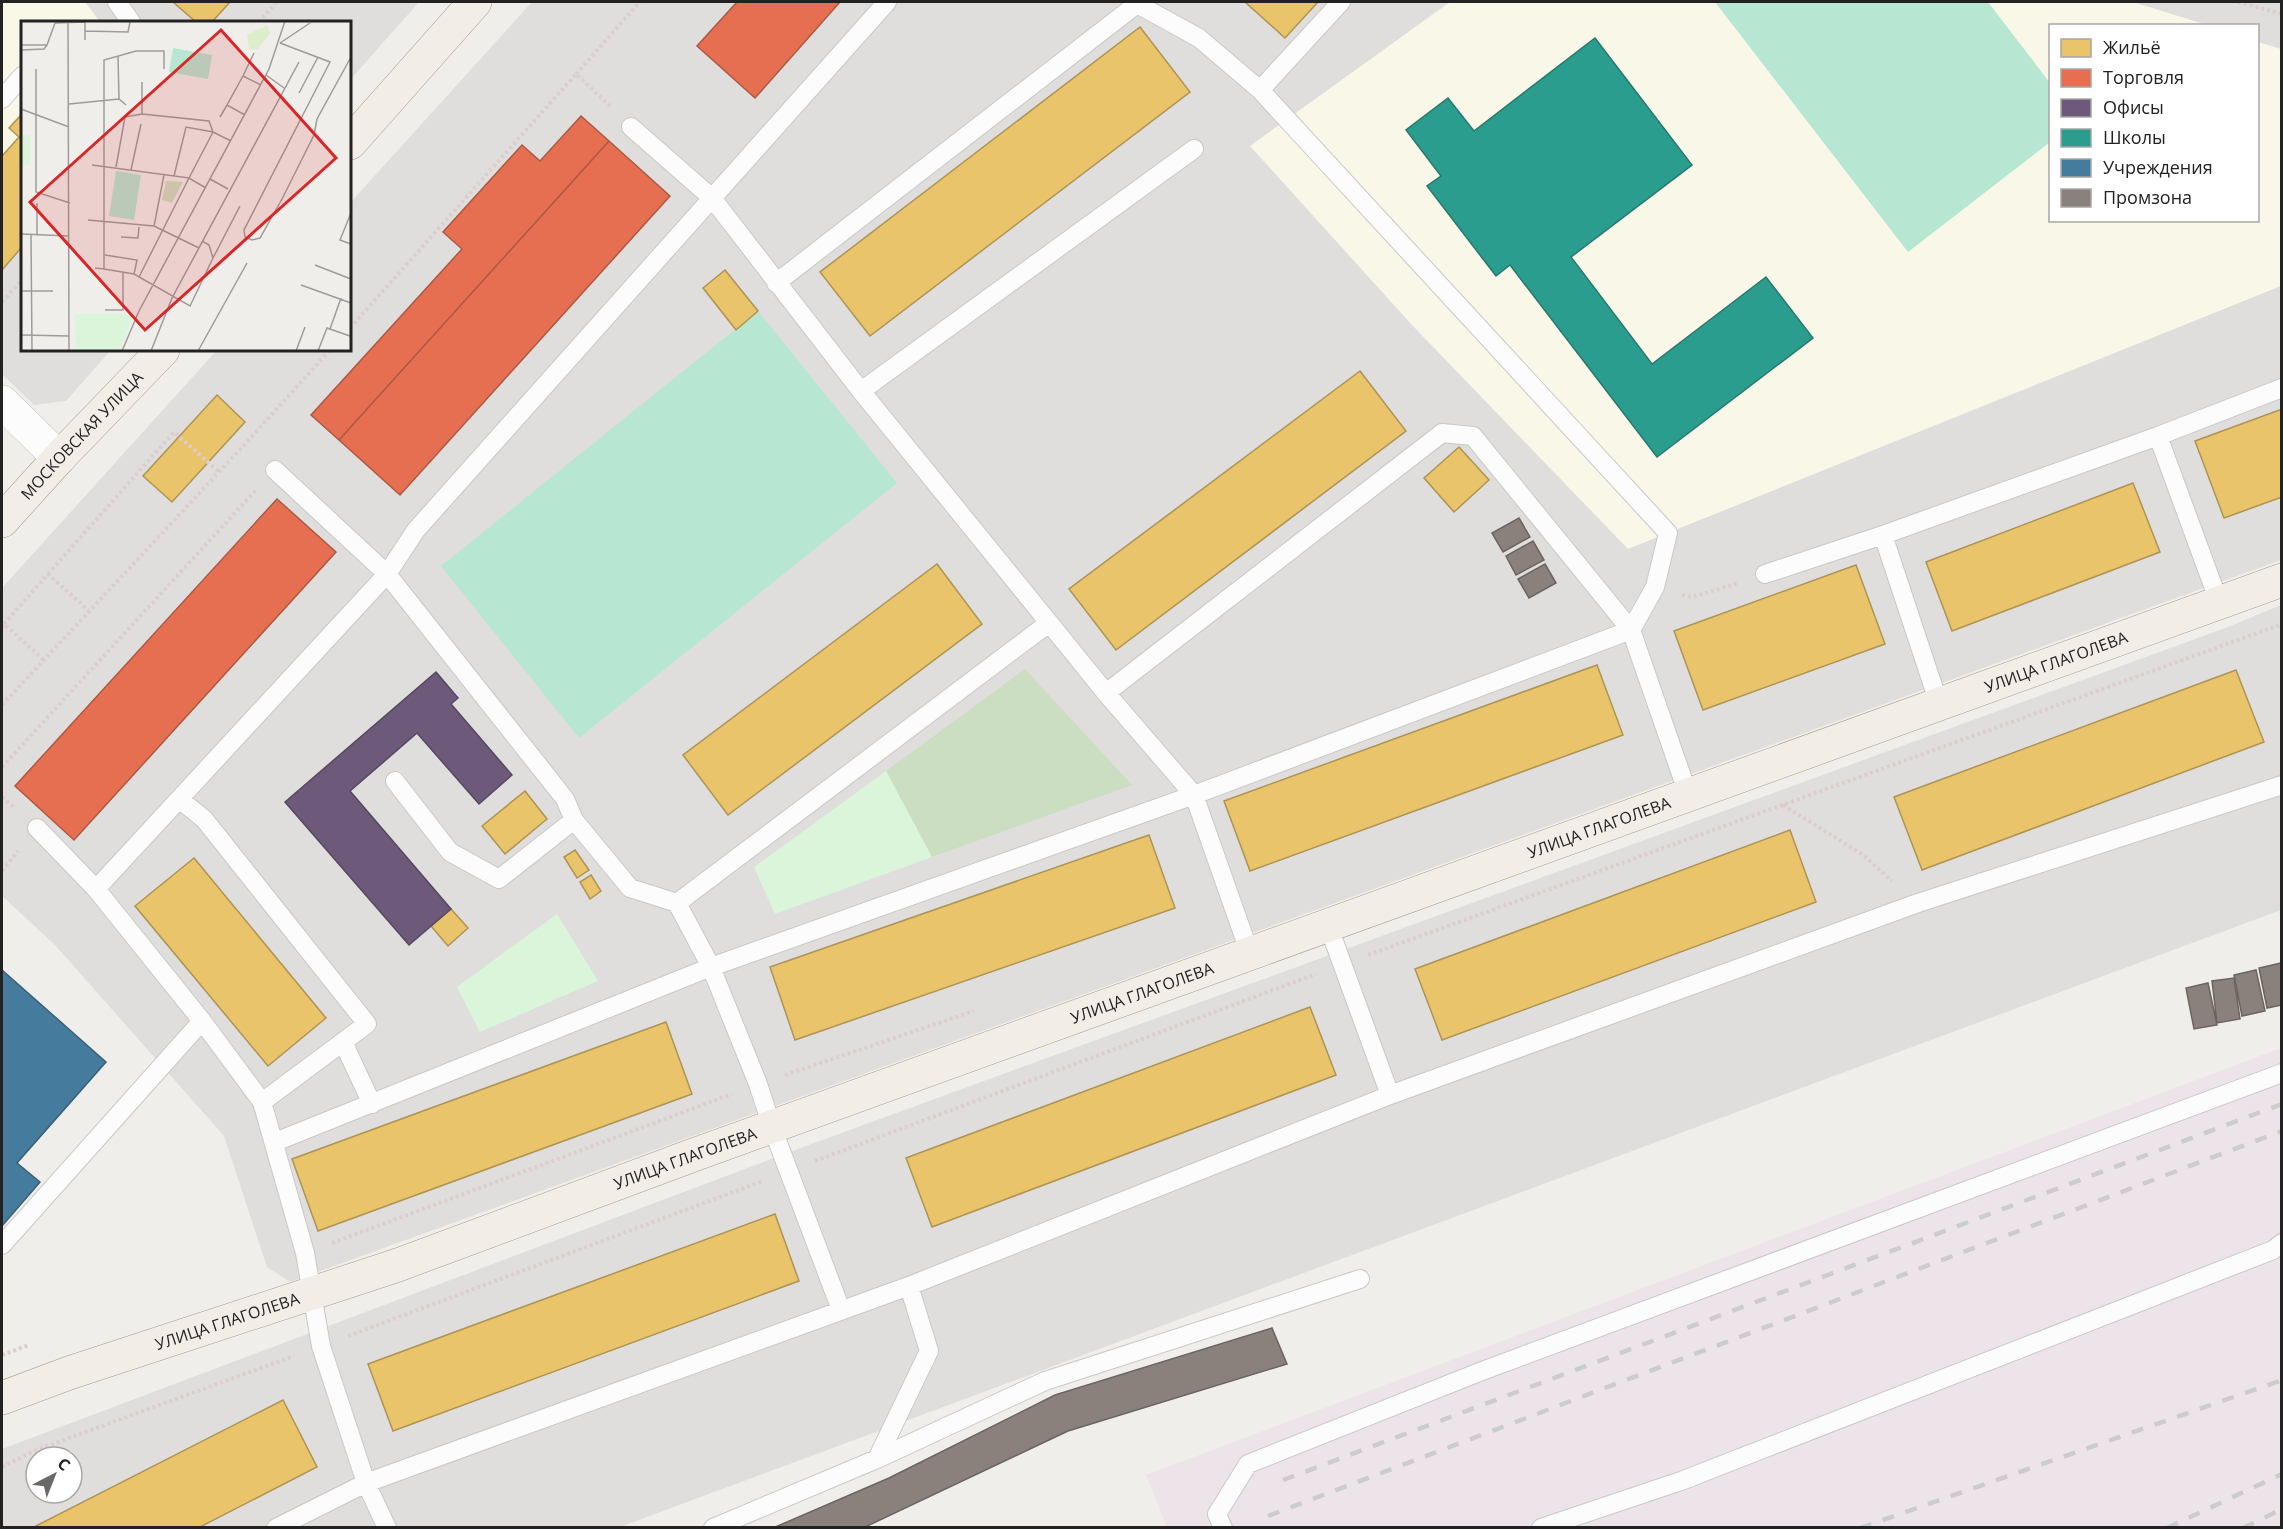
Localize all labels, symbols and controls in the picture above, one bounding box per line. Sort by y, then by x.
inset map [21,21,351,351]
legend [2049,24,2259,222]
text: Жильё [2103,35,2161,59]
text: Торговля [2103,65,2184,89]
text: Офисы [2103,95,2164,119]
text: Школы [2103,125,2166,149]
text: Учреждения [2103,155,2213,179]
text: Промзона [2103,185,2192,209]
street label: МОСКОВСКАЯ УЛИЦА [16,366,148,504]
street label: УЛИЦА ГЛАГОЛЕВА [1981,626,2131,698]
street label: УЛИЦА ГЛАГОЛЕВА [1524,791,1674,863]
street label: УЛИЦА ГЛАГОЛЕВА [1067,956,1217,1029]
street label: УЛИЦА ГЛАГОЛЕВА [611,1122,760,1195]
street label: УЛИЦА ГЛАГОЛЕВА [152,1287,303,1355]
north arrow [24,1445,84,1505]
text: С [53,1452,75,1475]

